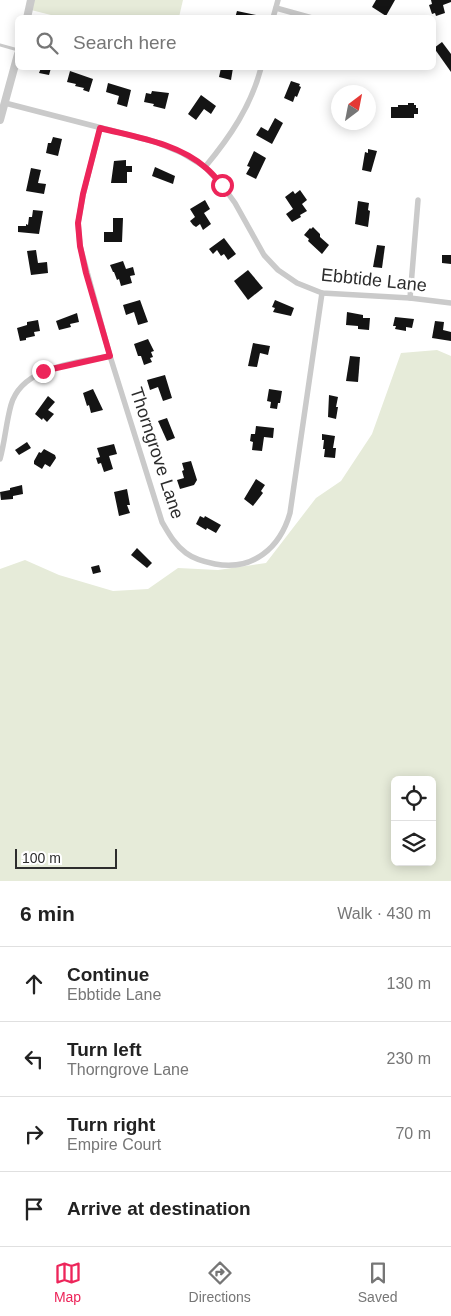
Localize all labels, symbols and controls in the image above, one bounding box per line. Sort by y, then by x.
search box [15,15,436,70]
icon: search [33,29,61,57]
text: Search here [73,32,177,53]
north arrow [331,85,376,130]
route start [211,174,234,197]
street label: Ebbtide Lane [320,265,428,295]
route end [32,360,55,383]
street label: Thorngrove Lane [126,385,188,521]
map controls [391,776,436,866]
button: locate [391,776,436,821]
button: layers [391,821,436,866]
scale bar [15,846,118,869]
text: 100 m [22,850,61,866]
text: 6 min [20,902,75,925]
text: Walk · 430 m [337,905,431,922]
text: Continue [67,964,149,985]
icon: ahead [20,970,48,998]
text: 130 m [387,975,431,992]
text: Ebbtide Lane [67,986,161,1003]
text: Turn left [67,1039,142,1060]
icon: left [20,1045,48,1073]
text: 230 m [387,1050,431,1067]
text: Thorngrove Lane [67,1061,189,1078]
text: Turn right [67,1114,155,1135]
icon: right [20,1120,48,1148]
text: 70 m [395,1125,431,1142]
text: Empire Court [67,1136,161,1153]
icon: arrive [20,1195,48,1223]
text: Arrive at destination [67,1198,251,1219]
tab: Map [54,1259,82,1305]
tab: Directions [189,1259,251,1305]
tab: Saved [358,1259,397,1305]

